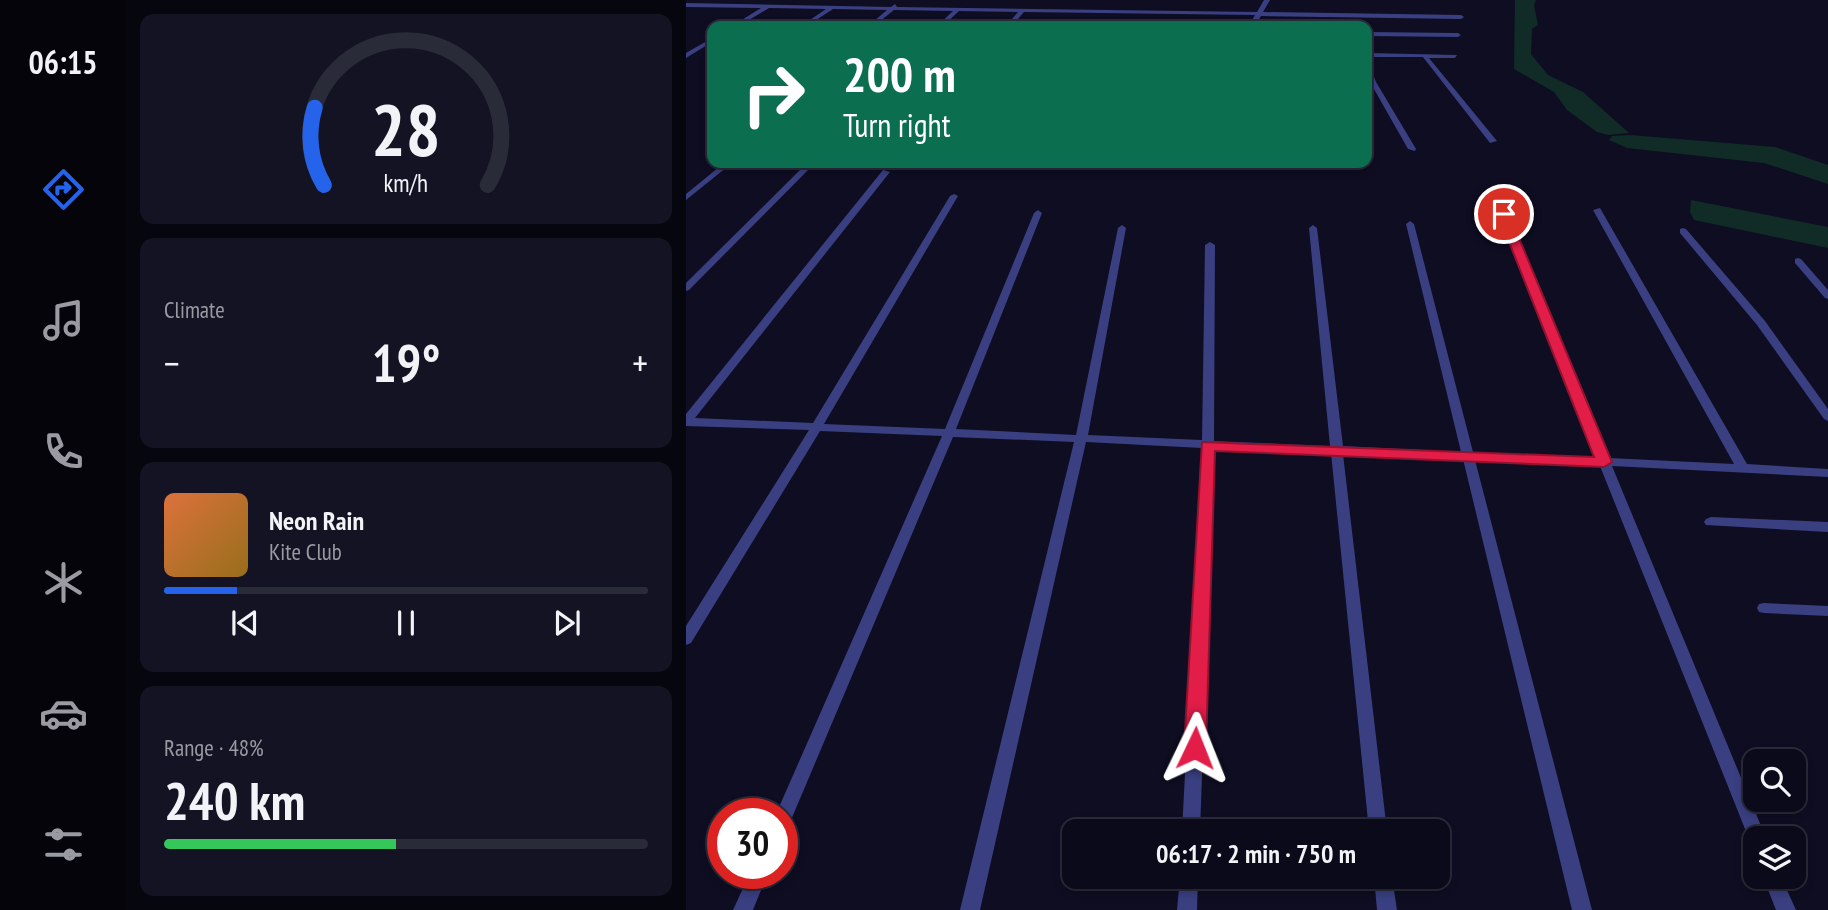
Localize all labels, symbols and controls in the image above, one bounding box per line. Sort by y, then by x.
text: 06:15 [28,41,98,83]
text: 200 m [843,42,956,106]
icon: right [728,49,819,140]
text: 28 [371,81,441,175]
text: Turn right [843,104,951,146]
icon: directions [39,165,88,214]
text: km/h [384,167,428,199]
pin [1474,184,1534,244]
icon: arrive [1485,195,1523,233]
text: Climate [164,295,225,324]
icon: music [39,296,88,345]
text: 19° [372,329,440,396]
text: − [164,338,180,387]
text: + [632,338,648,387]
icon: phone [39,427,88,476]
text: Neon Rain [269,504,364,537]
text: Kite Club [269,537,342,566]
icon: climate [39,558,88,607]
icon: previous [226,604,264,642]
icon: pause [387,604,425,642]
icon: next [548,604,586,642]
icon: car [39,689,88,738]
position arrow [1158,711,1232,785]
text: Range · 48% [164,733,264,762]
map controls [1743,749,1806,889]
button: search [1743,749,1806,812]
text: 240 km [164,767,305,834]
speed limit sign: 30 [707,798,798,889]
icon: filters [39,820,88,869]
button: layers [1743,826,1806,889]
text: 06:17 · 2 min · 750 m [1156,837,1356,870]

